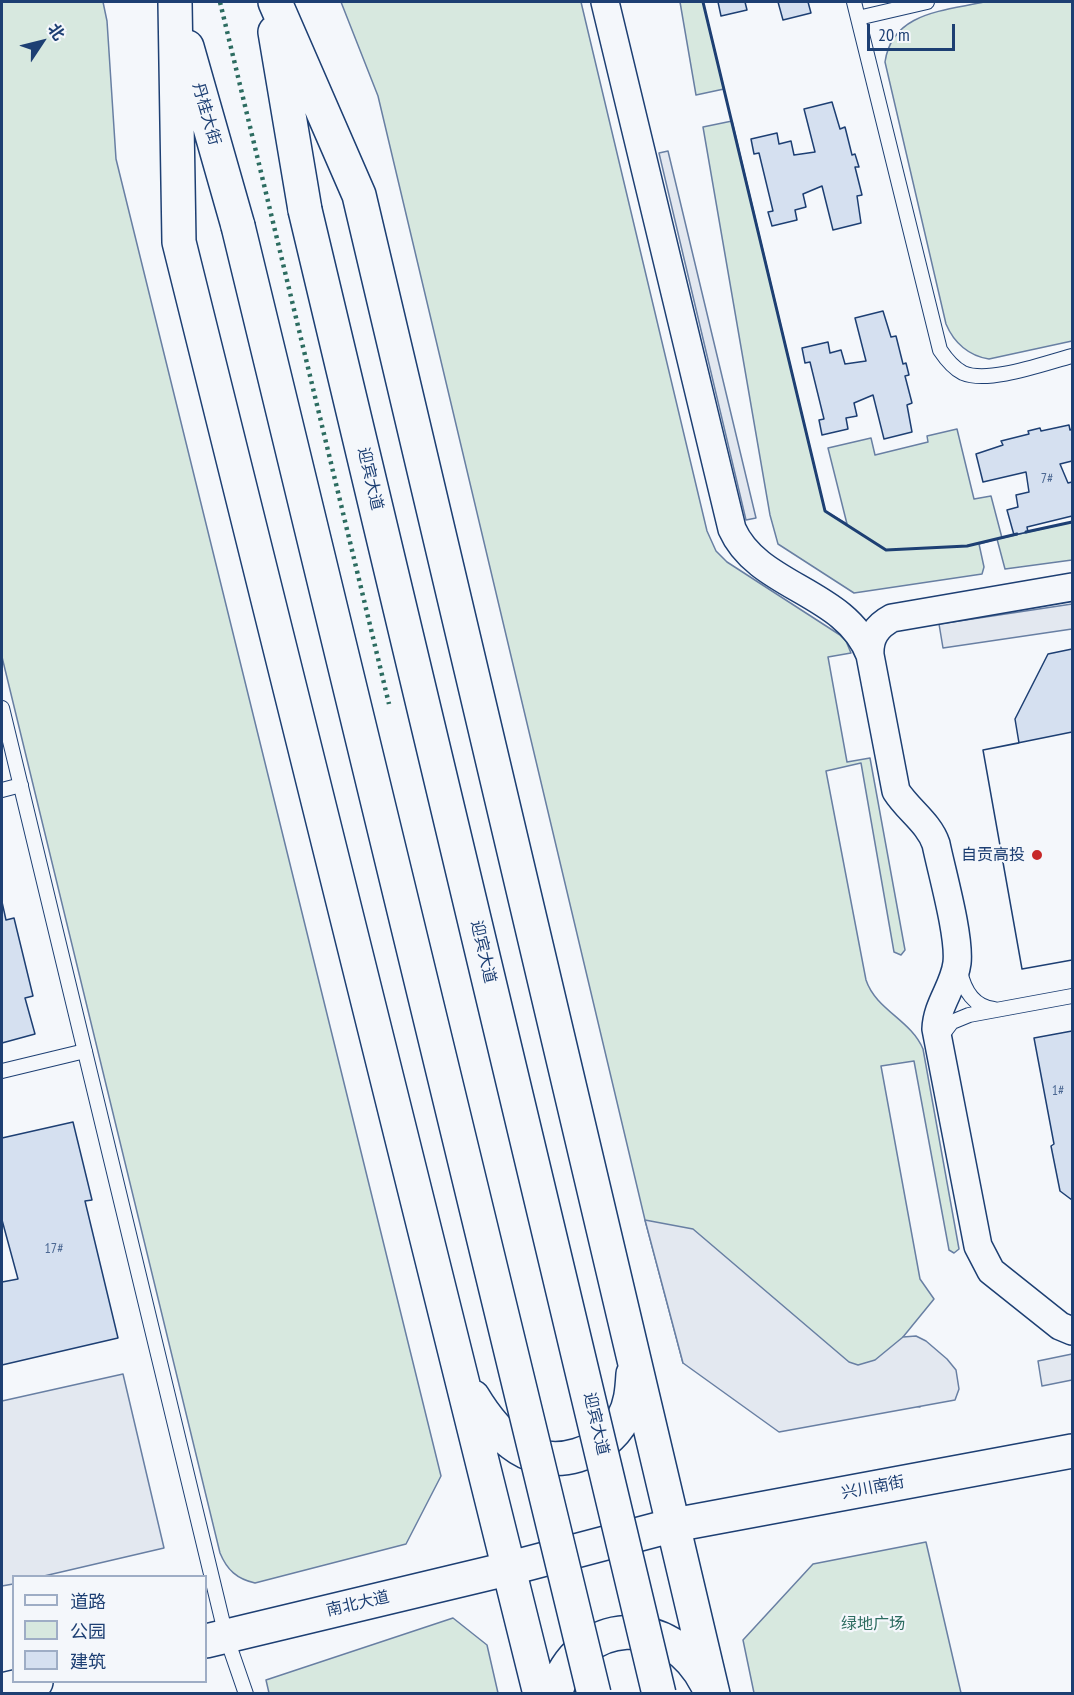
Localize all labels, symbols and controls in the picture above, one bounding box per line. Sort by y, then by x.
north arrow [12,12,72,72]
scale bar [870,12,958,50]
text: 北 [44,19,70,44]
text: 20 m [878,23,910,46]
street label: 丹桂大街 [188,81,224,147]
street label: 迎宾大道 [353,446,387,512]
house number: 7# [1041,471,1053,487]
place label: 自贡高投 [961,845,1025,865]
marker: 自贡高投 [1030,848,1044,862]
street label: 迎宾大道 [466,919,500,985]
house number: 1# [1052,1083,1064,1099]
house number: 17# [45,1241,63,1257]
street label: 迎宾大道 [579,1391,613,1457]
street label: 兴川南街 [840,1472,906,1504]
legend [12,1575,207,1683]
street label: 南北大道 [325,1587,391,1621]
text: 道路 [70,1590,106,1613]
park label: 绿地广场 [841,1614,905,1634]
text: 公园 [70,1620,106,1643]
text: 建筑 [70,1650,106,1673]

